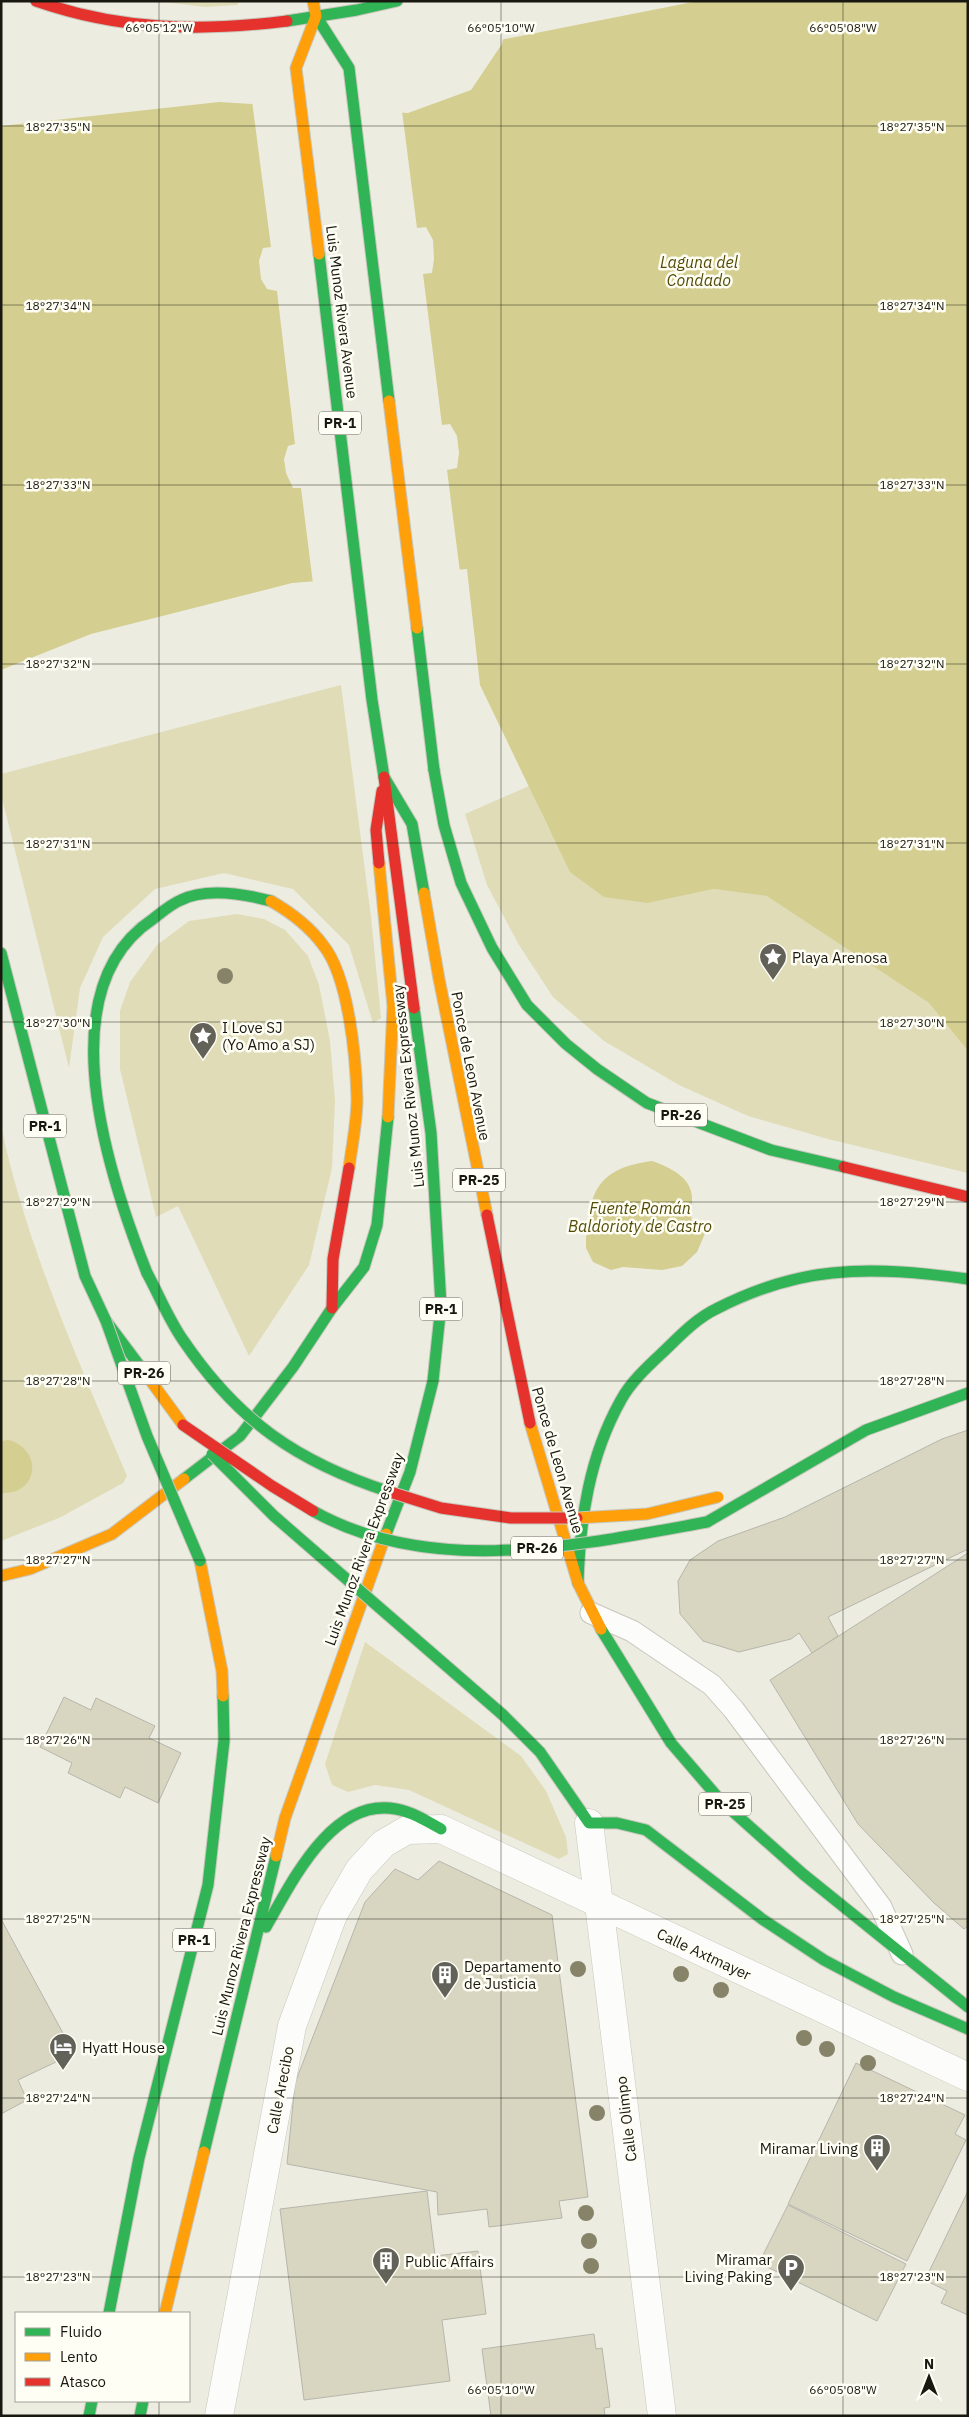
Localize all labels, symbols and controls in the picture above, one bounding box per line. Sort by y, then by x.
text: 66°05'12"W [125,20,193,35]
text: 66°05'10"W [467,20,535,35]
text: 66°05'08"W [809,20,877,35]
text: 18°27'35"N [25,119,91,134]
text: 18°27'35"N [879,119,945,134]
street label: Luis Munoz Rivera Avenue [322,224,362,400]
water label: Laguna del Condado [660,252,739,290]
text: 18°27'34"N [25,298,91,313]
text: 18°27'34"N [879,298,945,313]
road number: PR-1 [319,412,361,434]
text: 18°27'33"N [25,477,91,492]
text: 18°27'33"N [879,477,945,492]
text: 18°27'32"N [25,656,91,671]
text: 18°27'32"N [879,656,945,671]
text: 18°27'31"N [25,836,91,851]
text: 18°27'31"N [879,836,945,851]
place icon: Playa Arenosa [758,942,788,981]
place label: Playa Arenosa [792,948,887,967]
street label: Luis Munoz Rivera Expressway [388,983,428,1189]
street label: Ponce de Leon Avenue [447,990,495,1142]
text: 18°27'30"N [25,1015,91,1030]
text: 18°27'30"N [879,1015,945,1030]
place label: I Love SJ (Yo Amo a SJ) [222,1018,315,1054]
place icon: I Love SJ (Yo Amo a SJ) [188,1021,218,1060]
road number: PR-26 [655,1104,707,1126]
road number: PR-1 [24,1114,66,1138]
road number: PR-25 [453,1168,505,1192]
text: 18°27'29"N [25,1194,91,1209]
text: 18°27'29"N [879,1194,945,1209]
water label: Fuente Román Baldorioty de Castro [568,1198,712,1236]
road number: PR-1 [420,1298,462,1320]
road number: PR-26 [118,1362,170,1385]
text: 18°27'28"N [25,1373,91,1388]
text: 18°27'28"N [879,1373,945,1388]
street label: Ponce de Leon Avenue [528,1385,588,1535]
street label: Luis Munoz Rivera Expressway [320,1449,408,1648]
road number: PR-26 [511,1536,563,1560]
text: 18°27'27"N [25,1552,91,1567]
text: 18°27'27"N [879,1552,945,1567]
text: 18°27'26"N [25,1732,91,1747]
text: 18°27'26"N [879,1732,945,1747]
road number: PR-25 [699,1792,751,1816]
street label: Luis Munoz Rivera Expressway [207,1834,275,2037]
text: 18°27'25"N [25,1911,91,1926]
text: 18°27'25"N [879,1911,945,1926]
street label: Calle Axtmayer [654,1924,755,1984]
road number: PR-1 [173,1928,215,1952]
place label: Departamento de Justicia [464,1957,561,1993]
building icon: Departamento de Justicia [430,1960,460,1999]
hotel icon: Hyatt House [48,2032,78,2071]
place label: Hyatt House [82,2038,165,2057]
street label: Calle Arecibo [262,2045,298,2135]
street label: Calle Olimpo [611,2075,641,2163]
text: 18°27'24"N [25,2090,91,2105]
text: 18°27'24"N [879,2090,945,2105]
building icon: Miramar Living [862,2133,892,2172]
place label: Miramar Living [760,2139,858,2158]
building icon: Public Affairs [371,2246,401,2285]
place label: Miramar Living Paking [685,2250,772,2286]
place label: Public Affairs [405,2252,494,2271]
parking icon: Miramar Living Paking [776,2253,806,2292]
text: 18°27'23"N [25,2269,91,2284]
text: 18°27'23"N [879,2269,945,2284]
legend [15,2312,190,2402]
text: Fluido [60,2322,102,2341]
text: Lento [60,2347,98,2366]
north arrow [904,2352,954,2402]
text: N [924,2355,934,2373]
text: Atasco [60,2372,106,2391]
text: 66°05'10"W [467,2382,535,2397]
text: 66°05'08"W [809,2382,877,2397]

